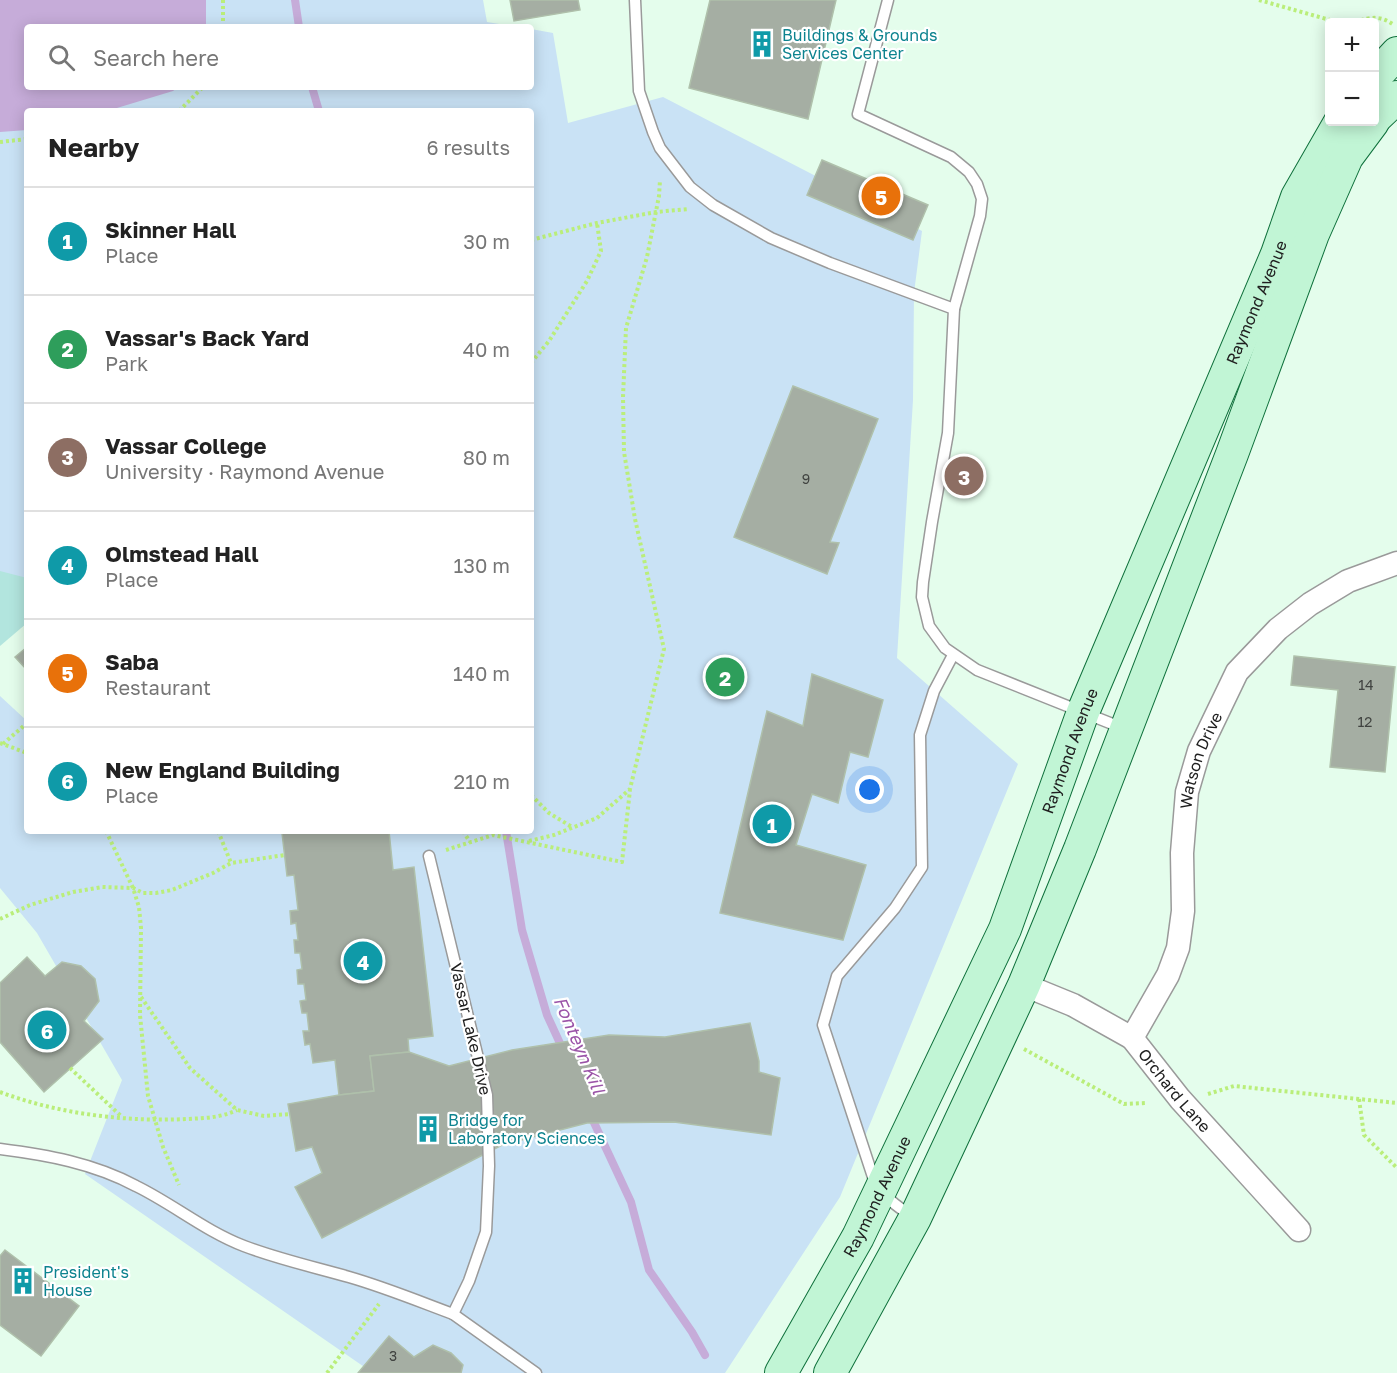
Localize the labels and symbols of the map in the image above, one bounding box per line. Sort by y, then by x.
place label: Buildings & Grounds Services Center [782,25,937,63]
building icon: Buildings & Grounds Services Center [747,29,777,59]
pin: 5 [862,174,900,218]
street label: Raymond Avenue [1221,238,1291,367]
pin: 3 [944,454,984,498]
house number: 9 [802,470,810,487]
pin: 2 [706,654,744,700]
house number: 14 [1358,676,1374,693]
street label: Raymond Avenue [1037,685,1102,816]
street label: Watson Drive [1176,709,1226,809]
house number: 12 [1358,713,1372,730]
your location [855,775,884,804]
pin: 1 [752,802,792,846]
pin: 4 [344,938,382,984]
street label: Vassar Lake Drive [446,961,496,1097]
water label: Fonteyn Kill [550,993,611,1098]
pin: 6 [28,1008,66,1052]
street label: Orchard Lane [1134,1044,1215,1136]
place label: Bridge for Laboratory Sciences [448,1110,605,1148]
building icon: Bridge for Laboratory Sciences [413,1114,443,1144]
street label: Raymond Avenue [839,1133,915,1261]
place label: President's House [43,1262,129,1300]
building icon: President's House [8,1266,38,1296]
house number: 3 [389,1347,397,1364]

